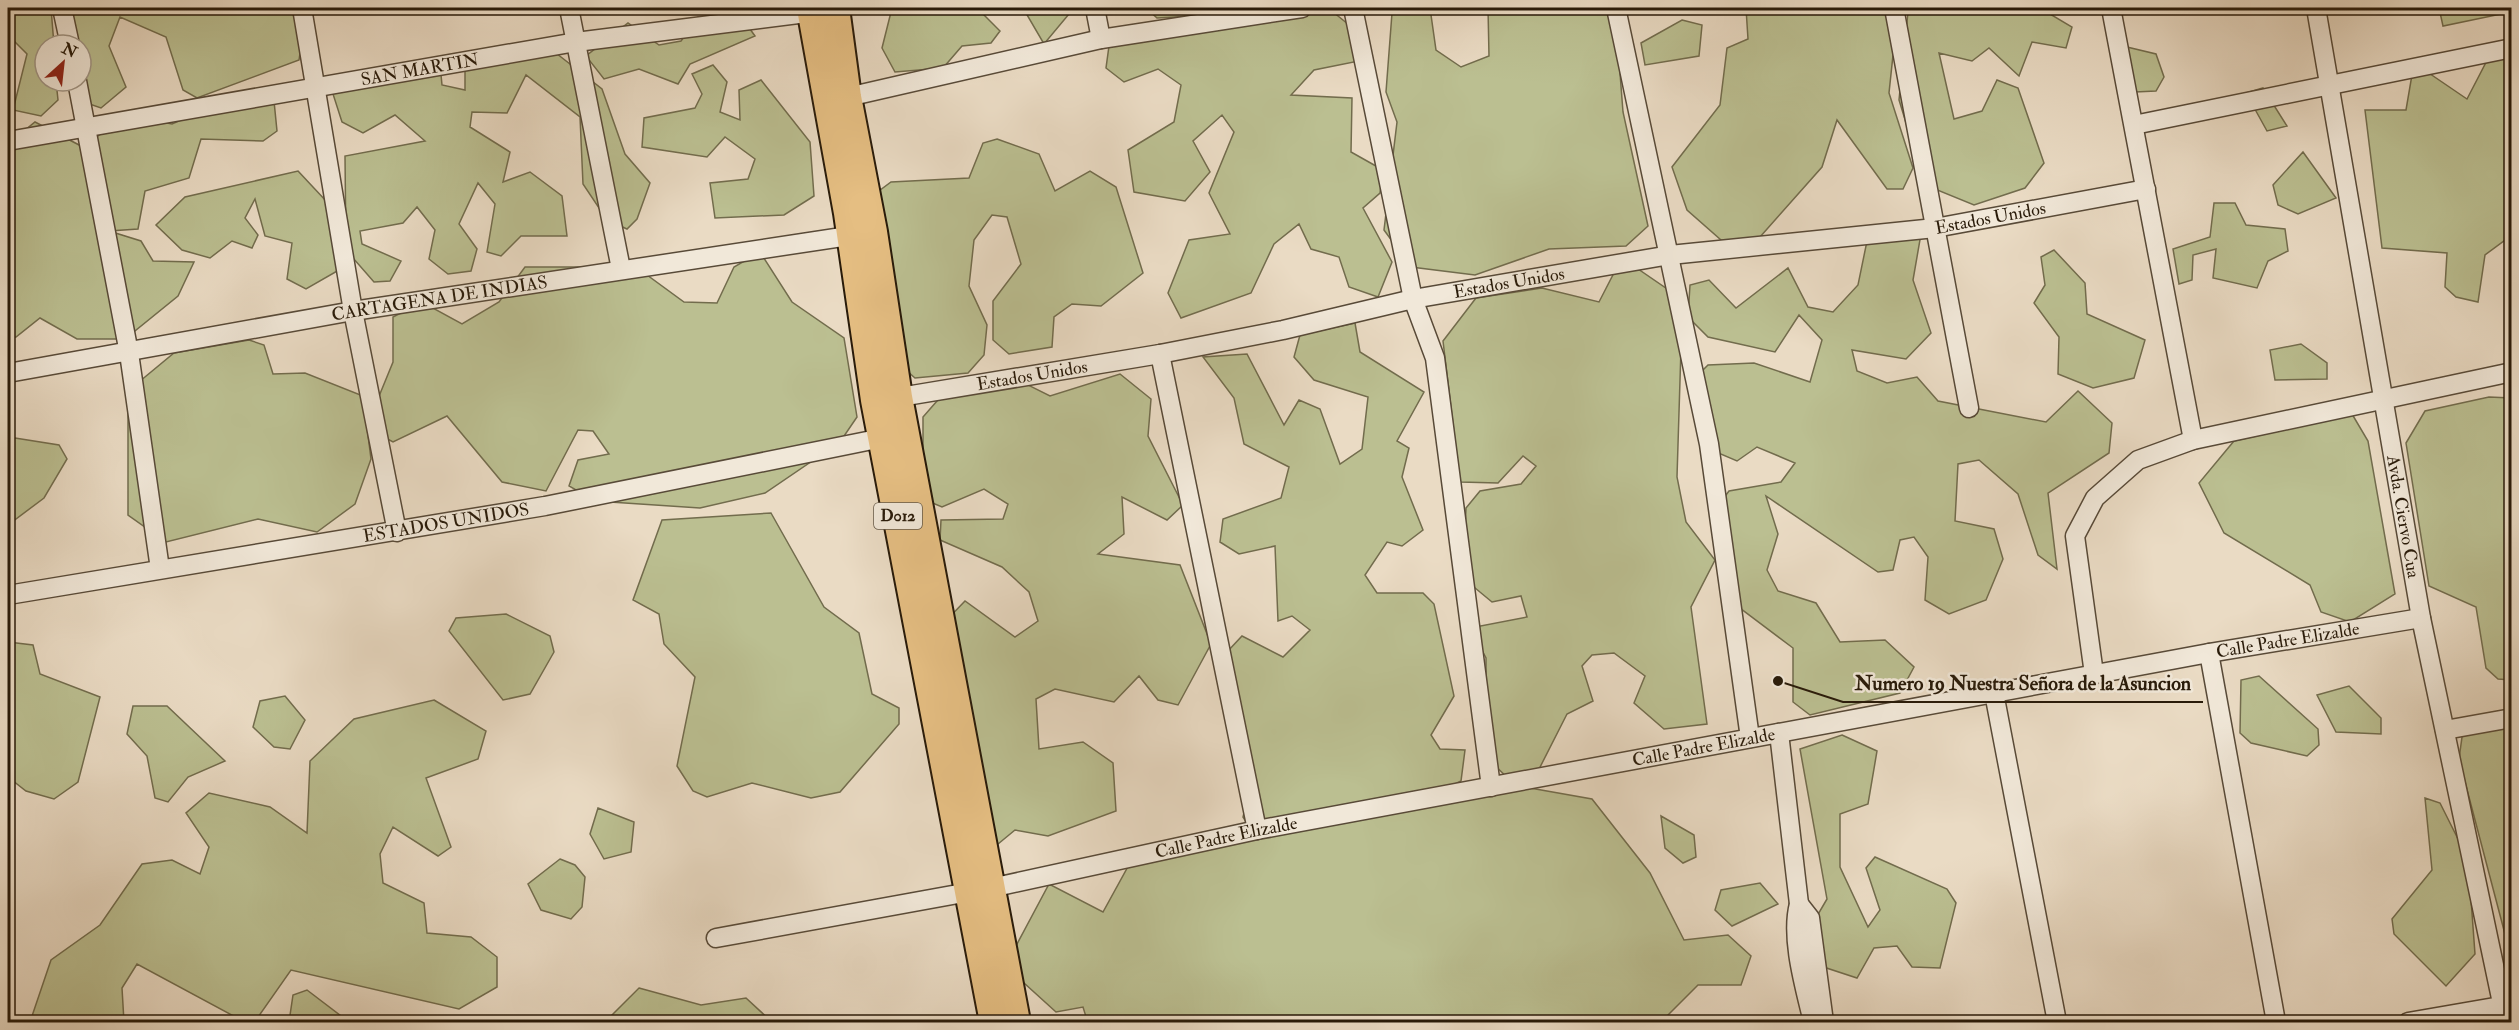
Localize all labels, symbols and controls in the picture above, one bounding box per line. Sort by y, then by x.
north arrow [33,33,93,93]
text: N [58,38,81,63]
street label: SAN MARTIN [359,48,481,91]
street label: Estados Unidos [1933,196,2048,239]
street label: Estados Unidos [1452,262,1566,303]
street label: CARTAGENA DE INDIAS [330,270,549,326]
street label: Estados Unidos [975,355,1089,396]
street label: Avda. Ciervo Cua [2381,452,2426,580]
street label: ESTADOS UNIDOS [361,497,531,548]
road number: D012 [874,503,922,529]
street label: Calle Padre Elizalde [2215,617,2362,663]
callout: Numero 19 Nuestra Señora de la Asuncion [1843,664,2203,702]
text: Numero 19 Nuestra Señora de la Asuncion [1854,671,2192,696]
street label: Calle Padre Elizalde [1630,722,1777,772]
street label: Calle Padre Elizalde [1153,811,1300,863]

